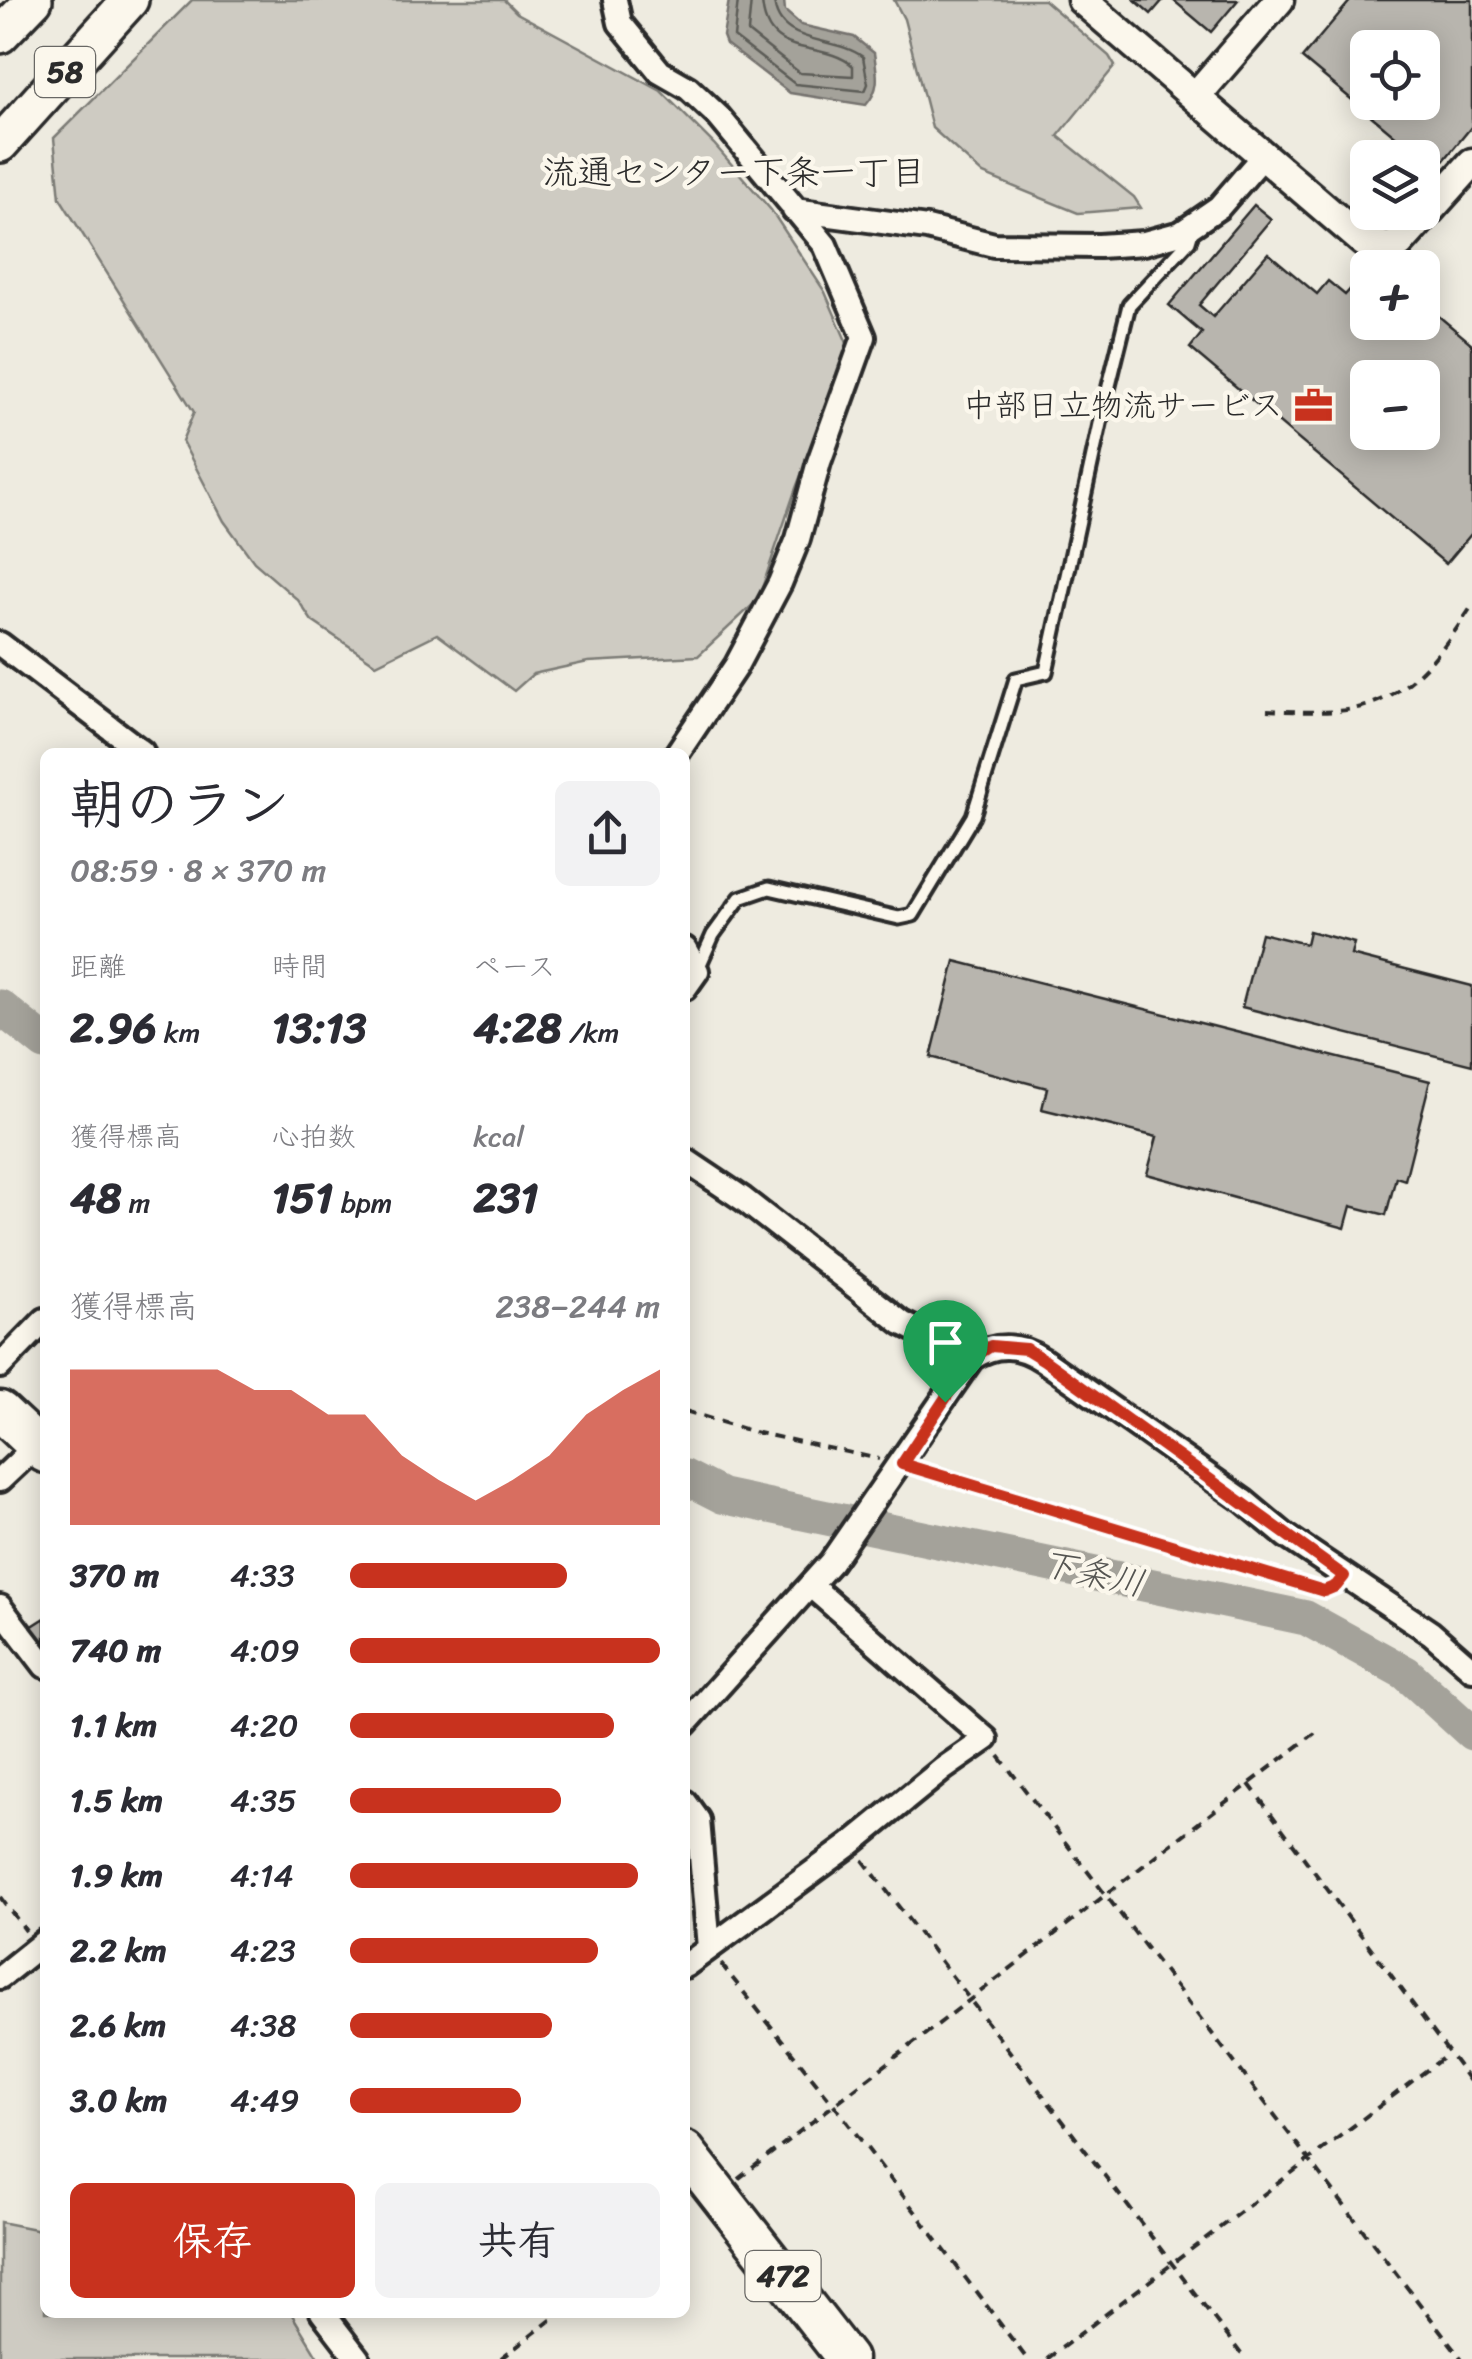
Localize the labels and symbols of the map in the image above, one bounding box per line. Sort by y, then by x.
road number: 58 [35,47,95,97]
district label: 流通センター下条一丁目 [542,141,926,203]
place label: 中部日立物流サービス [963,377,1283,434]
office icon: 中部日立物流サービス [1292,384,1334,426]
pin [903,1300,988,1403]
water label: 下条川 [1035,1532,1151,1614]
road number: 472 [746,2251,820,2301]

